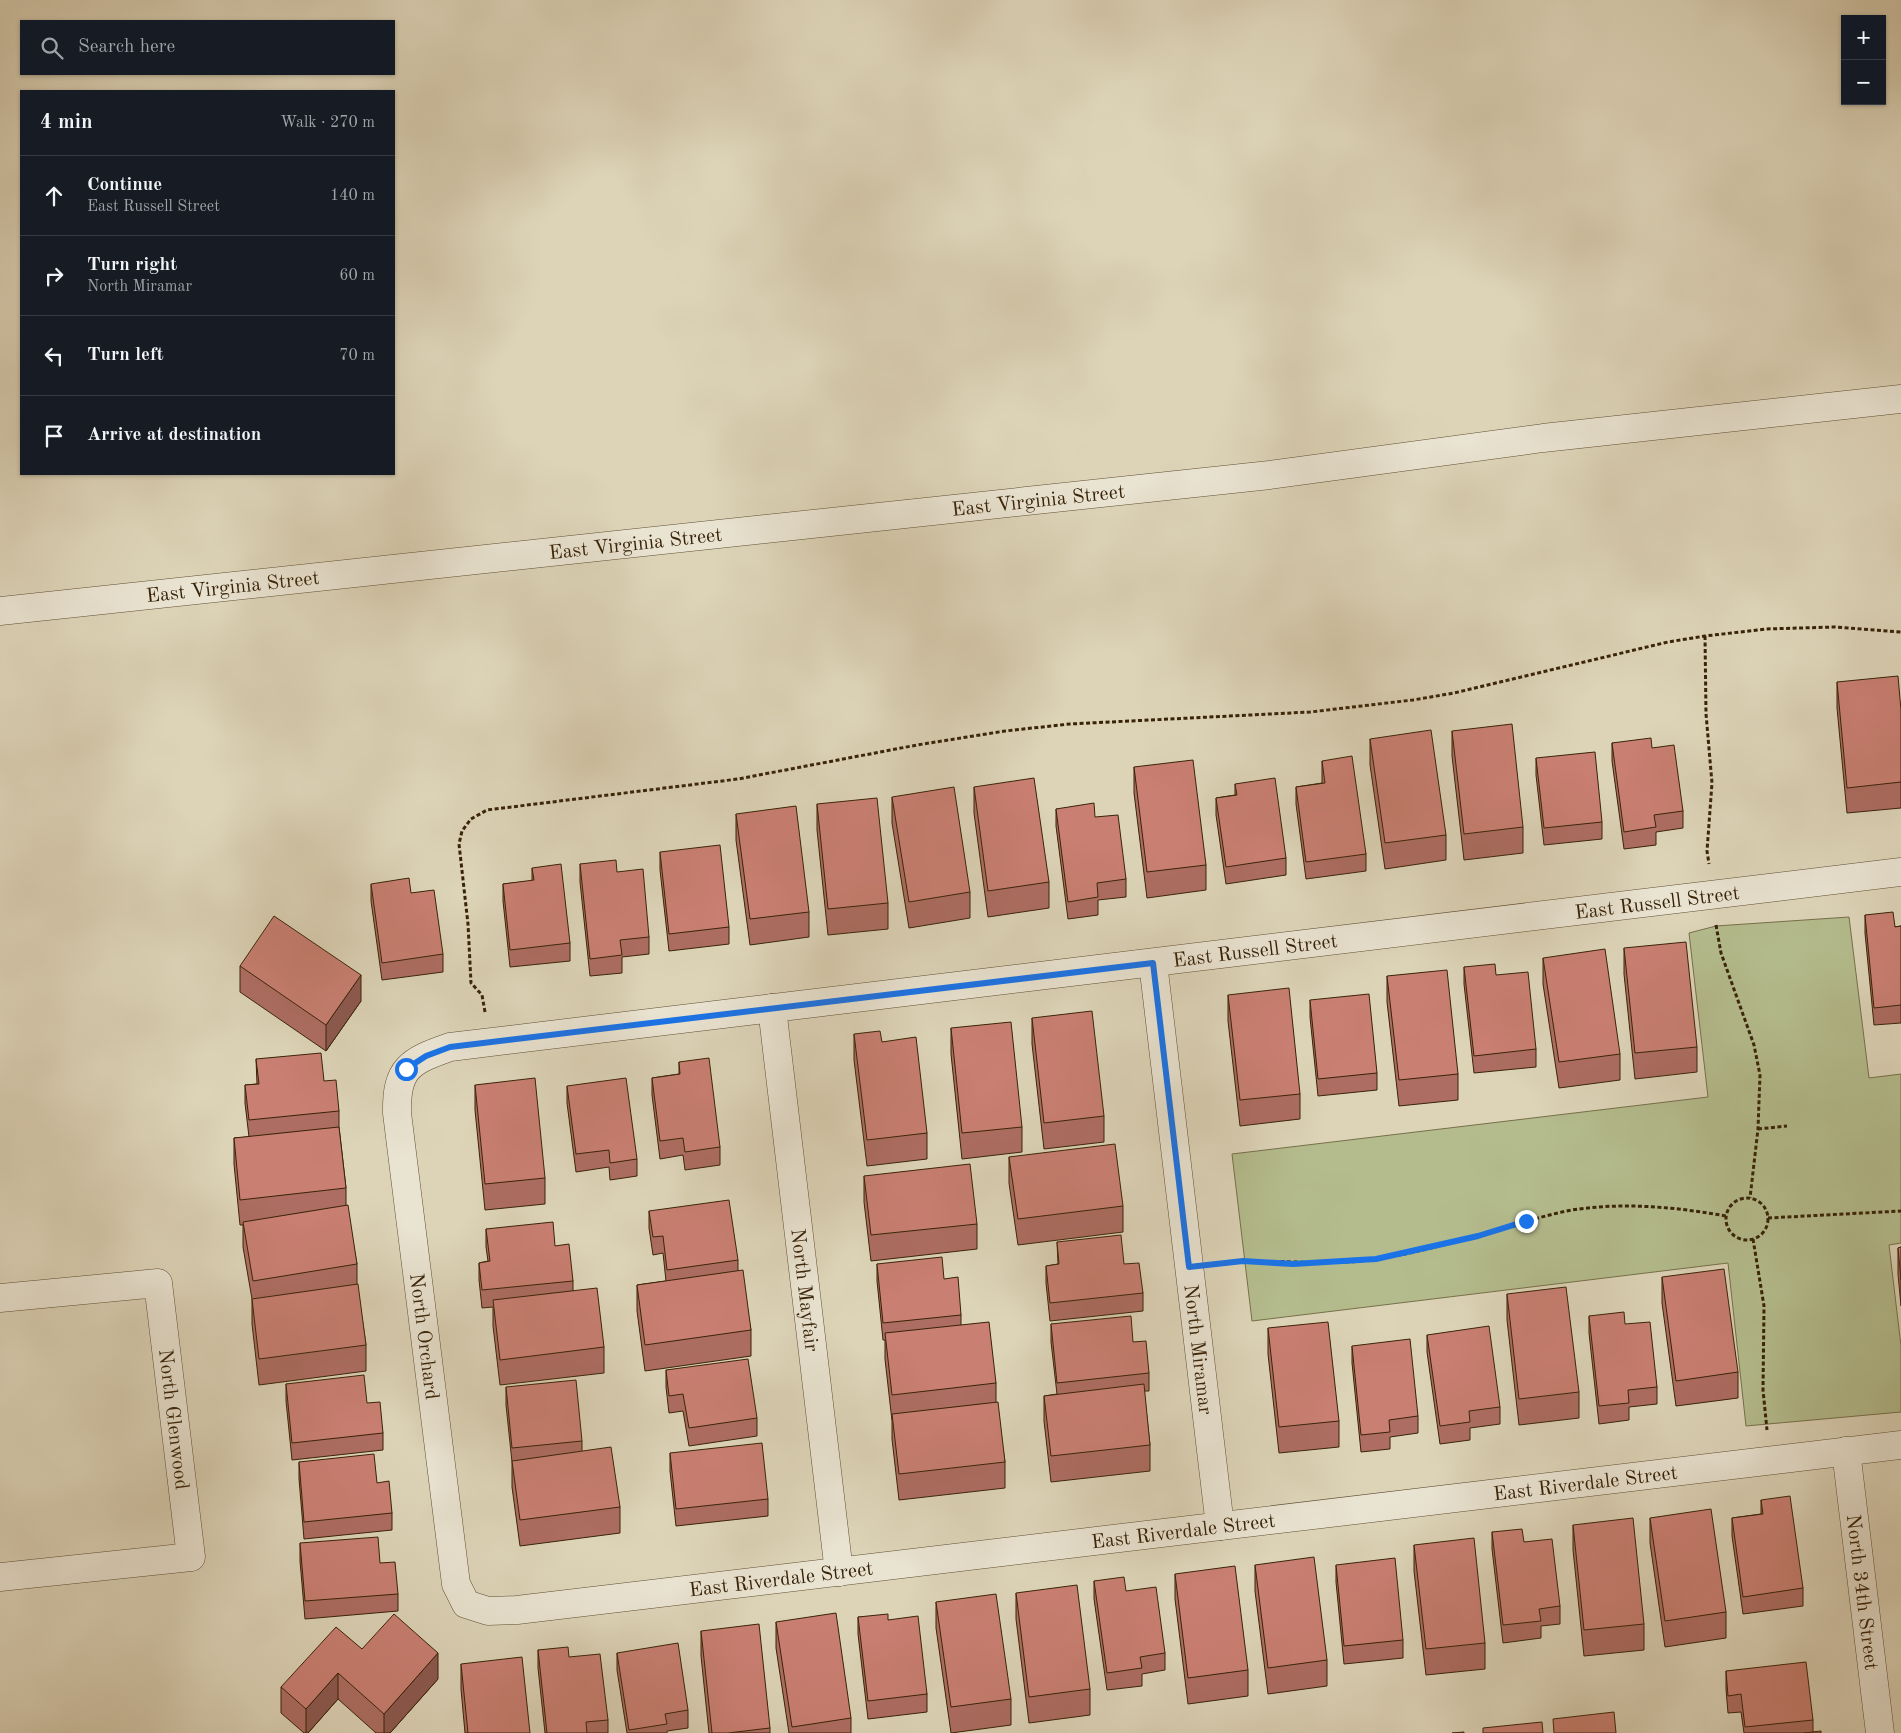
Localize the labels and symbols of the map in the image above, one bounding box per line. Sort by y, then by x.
street label: East Virginia Street [951,483,1126,521]
street label: East Virginia Street [548,526,723,564]
street label: East Virginia Street [145,569,321,607]
street label: East Russell Street [1574,884,1741,924]
street label: East Russell Street [1172,932,1339,972]
route start [395,1058,418,1081]
route end [1515,1210,1538,1233]
street label: North Mayfair [786,1227,821,1353]
street label: North Orchard [405,1272,441,1401]
street label: North Miramar [1179,1283,1215,1416]
street label: North Glenwood [154,1348,191,1491]
street label: East Riverdale Street [1492,1464,1679,1506]
street label: East Riverdale Street [1090,1512,1277,1553]
street label: North 34th Street [1842,1513,1880,1671]
street label: East Riverdale Street [688,1560,874,1601]

